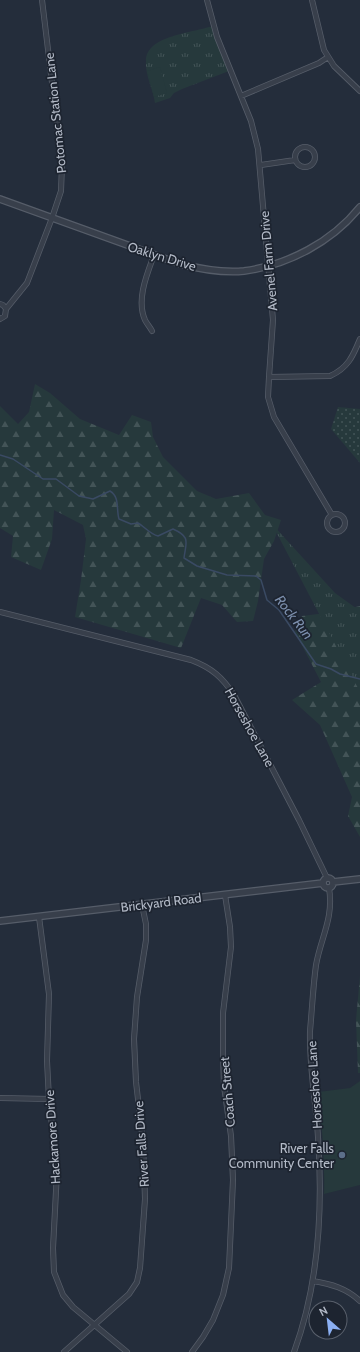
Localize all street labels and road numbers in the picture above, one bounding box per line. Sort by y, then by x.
street label: Potomac Station Lane [41,52,69,174]
street label: Avenel Farm Drive [256,210,280,312]
street label: Oaklyn Drive [126,238,199,274]
street label: Horseshoe Lane [222,685,279,770]
street label: Brickyard Road [120,889,202,915]
street label: Horseshoe Lane [303,1040,325,1130]
street label: Coach Street [216,1056,238,1128]
street label: Hackamore Drive [41,1089,63,1185]
street label: River Falls Drive [130,1100,152,1188]

